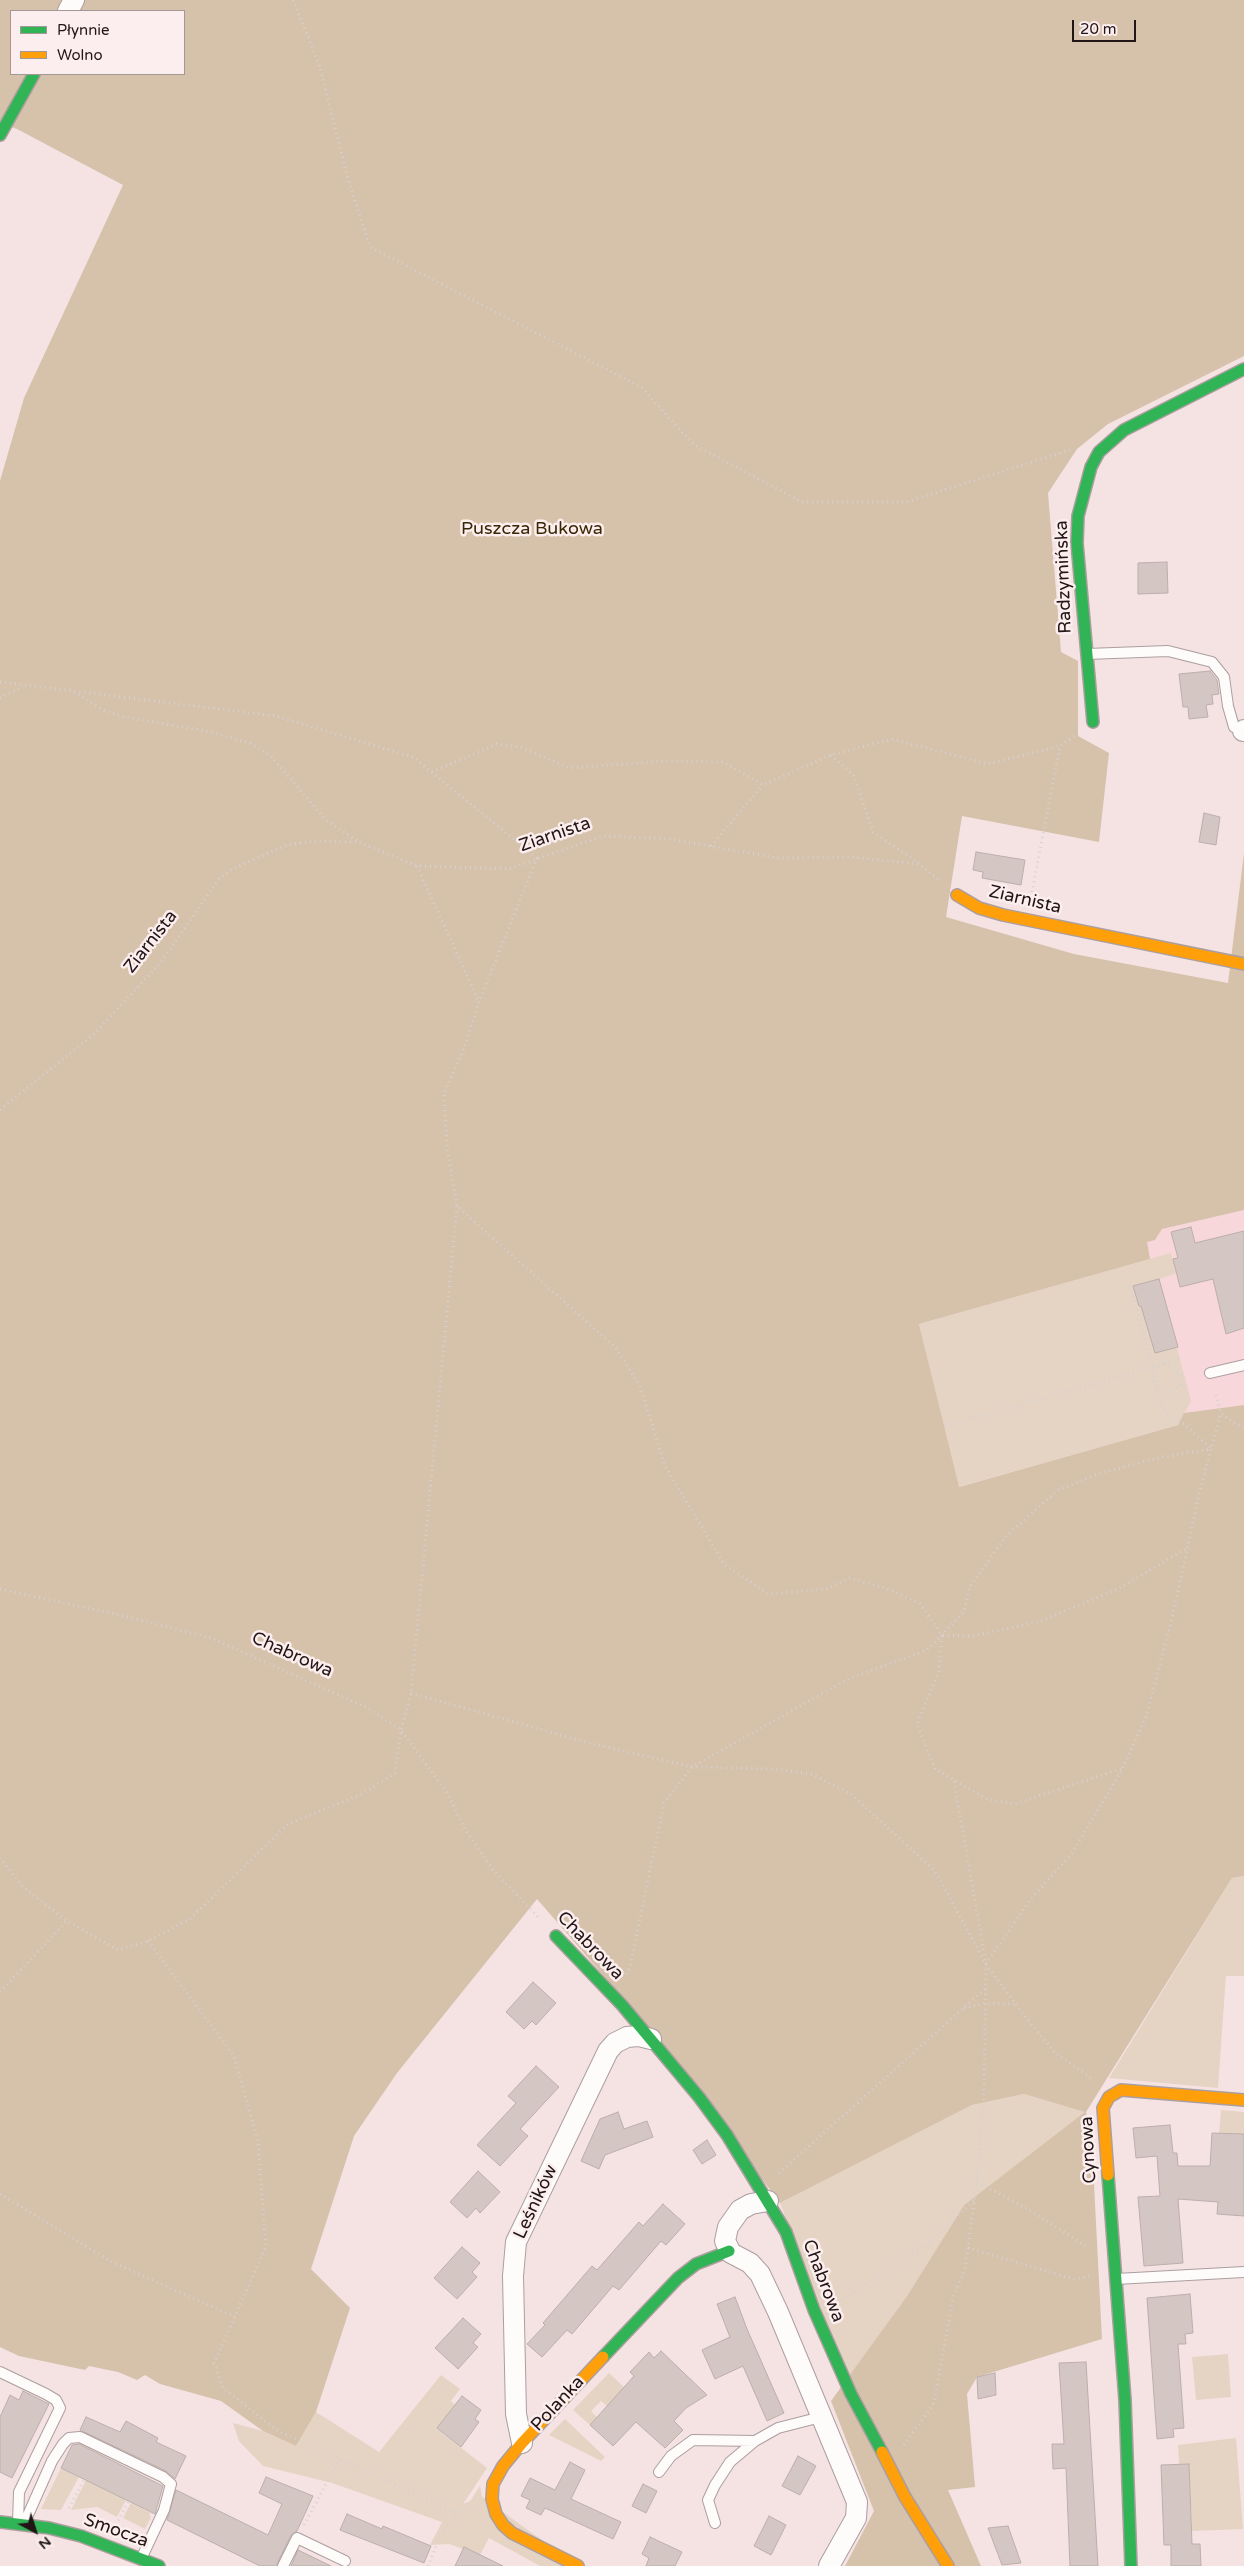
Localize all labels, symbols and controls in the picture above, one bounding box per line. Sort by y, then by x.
legend [10,10,185,75]
scale bar [1074,10,1138,42]
text: 20 m [1080,20,1117,38]
text: Płynnie [57,21,110,39]
text: Wolno [57,46,103,64]
park label: Puszcza Bukowa [461,518,603,540]
street label: Radzymińska [1051,520,1077,634]
street label: Ziarnista [517,813,593,857]
street label: Ziarnista [987,881,1063,919]
street label: Ziarnista [120,906,182,978]
street label: Chabrowa [248,1628,336,1682]
street label: Chabrowa [552,1907,628,1985]
street label: Cynowa [1076,2116,1102,2184]
street label: Leśników [509,2161,563,2243]
street label: Chabrowa [797,2237,849,2325]
street label: Polanka [527,2372,589,2436]
north arrow [10,2506,60,2556]
street label: Smocza [81,2509,151,2553]
text: N [35,2533,55,2553]

